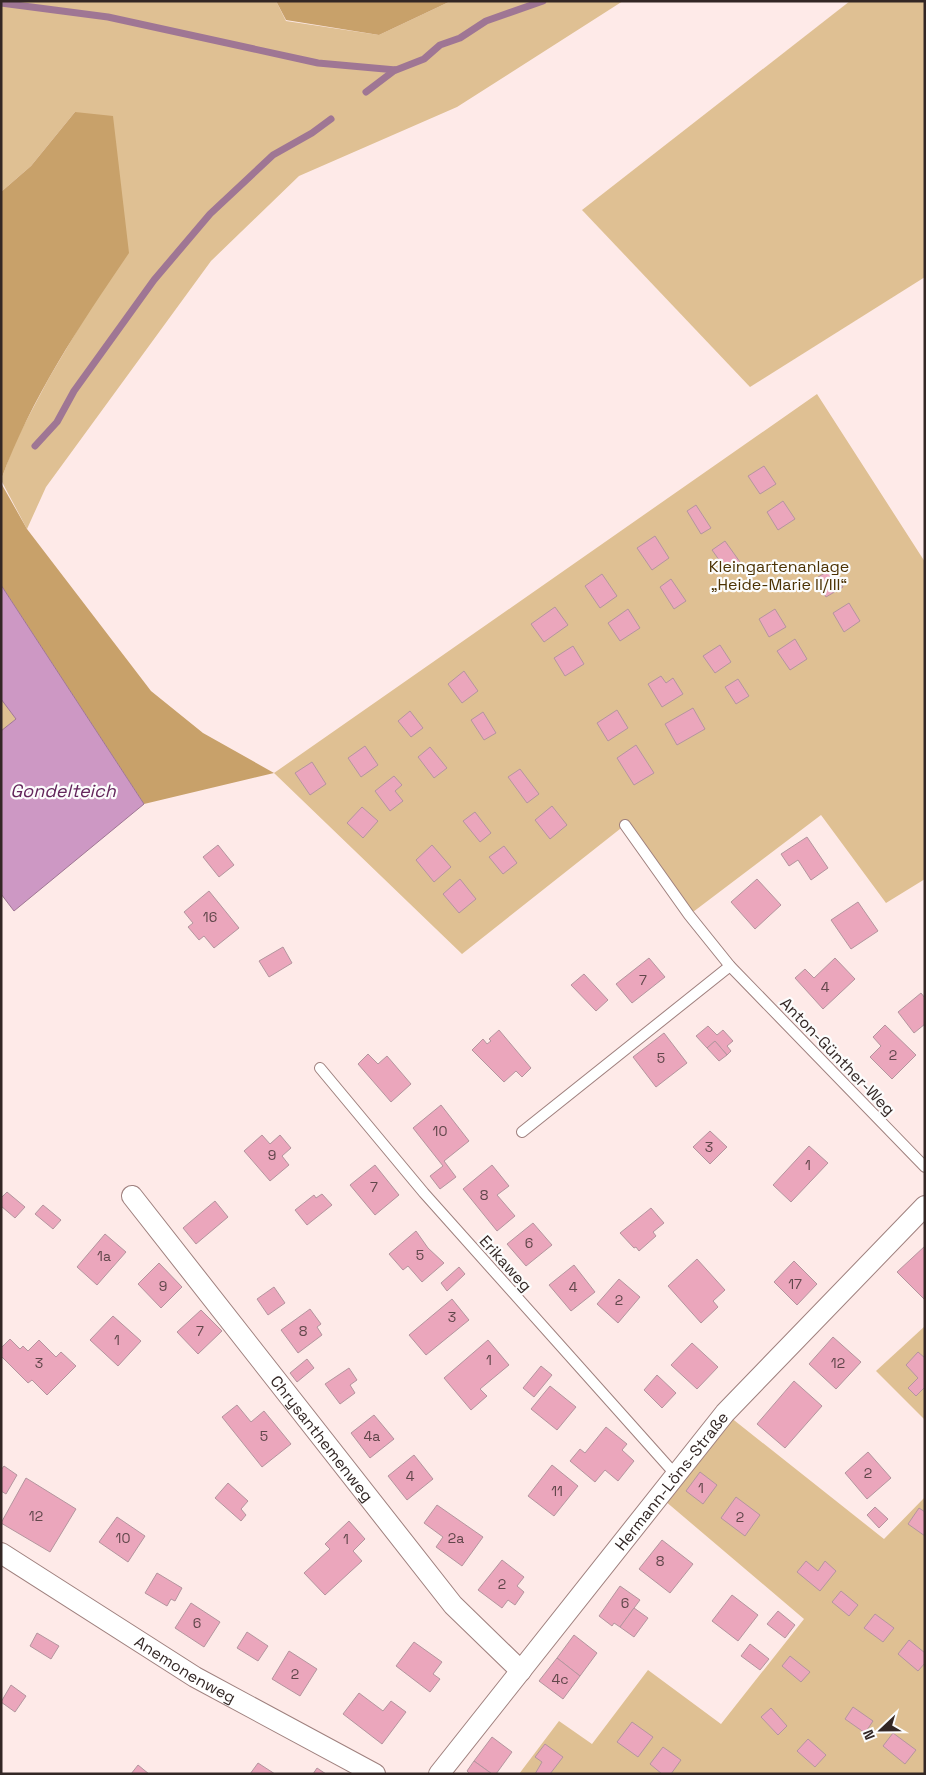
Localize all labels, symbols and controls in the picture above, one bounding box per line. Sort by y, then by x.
park label: Kleingartenanlage „Heide-Marie II/III“ [709,556,849,595]
water label: Gondelteich [10,779,117,802]
house number: 16 [203,908,217,926]
house number: 7 [639,971,647,989]
house number: 4 [821,978,830,996]
street label: Anton-Günther-Weg [776,993,900,1120]
house number: 2 [889,1046,897,1064]
house number: 5 [657,1049,665,1067]
house number: 10 [433,1122,447,1140]
house number: 3 [705,1138,713,1156]
house number: 9 [268,1146,276,1164]
house number: 1 [805,1156,811,1174]
house number: 7 [370,1178,378,1196]
house number: 8 [480,1186,489,1204]
street label: Erikaweg [475,1231,536,1296]
house number: 6 [525,1234,533,1252]
house number: 5 [416,1246,424,1264]
house number: 1a [97,1247,111,1265]
house number: 17 [788,1275,802,1293]
house number: 9 [159,1277,167,1295]
house number: 4 [569,1278,578,1296]
house number: 2 [615,1291,623,1309]
house number: 3 [448,1308,456,1326]
house number: 7 [196,1322,204,1340]
house number: 8 [299,1322,308,1340]
house number: 1 [114,1331,120,1349]
house number: 1 [486,1351,492,1369]
house number: 3 [35,1354,43,1372]
house number: 12 [831,1354,845,1372]
street label: Chrysanthemenweg [266,1371,378,1506]
street label: Hermann-Löns-Straße [610,1407,733,1555]
house number: 5 [260,1427,268,1445]
house number: 4a [364,1427,380,1445]
house number: 2 [864,1464,872,1482]
house number: 4 [406,1467,415,1485]
house number: 1 [698,1479,704,1497]
house number: 11 [551,1482,563,1500]
house number: 12 [29,1507,43,1525]
house number: 2 [736,1508,744,1526]
house number: 10 [116,1529,130,1547]
house number: 2a [448,1529,464,1547]
house number: 1 [343,1530,349,1548]
house number: 8 [656,1552,665,1570]
house number: 2 [498,1575,506,1593]
house number: 6 [621,1594,629,1612]
house number: 6 [193,1614,201,1632]
street label: Anemonenweg [131,1631,239,1708]
house number: 2 [291,1665,299,1683]
house number: 4c [551,1670,569,1688]
north arrow [856,1705,906,1755]
text: N [859,1727,879,1743]

